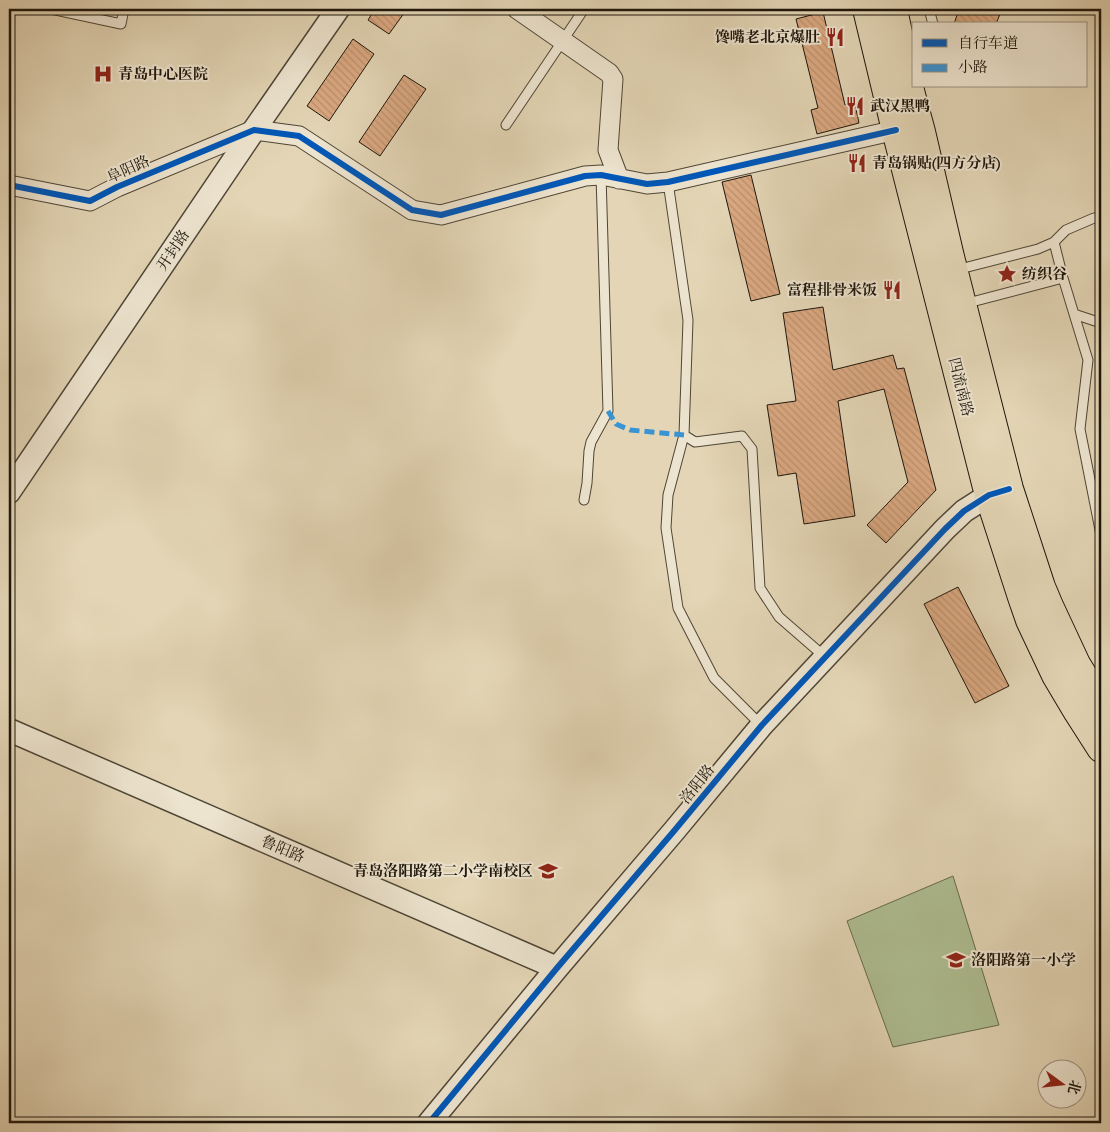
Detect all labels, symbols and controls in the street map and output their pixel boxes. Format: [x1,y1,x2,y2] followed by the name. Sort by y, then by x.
[912,22,1088,88] legend
[824,26,846,48] restaurant icon: 馋嘴老北京爆肚
[715,28,820,46] place label: 馋嘴老北京爆肚
[958,34,1018,52] text: 自行车道
[958,58,988,76] text: 小路
[92,63,114,85] hospital icon: 青岛中心医院
[118,65,208,83] place label: 青岛中心医院
[844,95,866,117] restaurant icon: 武汉黑鸭
[870,97,930,115] place label: 武汉黑鸭
[104,152,152,186] street label: 阜阳路
[846,152,868,174] restaurant icon: 青岛锅贴(四方分店)
[872,154,1000,172] place label: 青岛锅贴(四方分店)
[153,226,193,274] street label: 开封路
[996,263,1018,285] place icon: 纺织谷
[1022,265,1067,283] place label: 纺织谷
[881,279,903,301] restaurant icon: 富程排骨米饭
[787,281,877,299] place label: 富程排骨米饭
[945,356,977,418] street label: 四流南路
[676,761,718,807] street label: 洛阳路
[259,832,307,866] street label: 鲁阳路
[537,860,559,882] school or university icon: 青岛洛阳路第二小学南校区
[353,862,533,880] place label: 青岛洛阳路第二小学南校区
[945,949,967,971] school or university icon: 洛阳路第一小学
[971,951,1076,969] place label: 洛阳路第一小学
[1038,1060,1088,1110] north arrow
[1064,1078,1084,1096] text: 北

